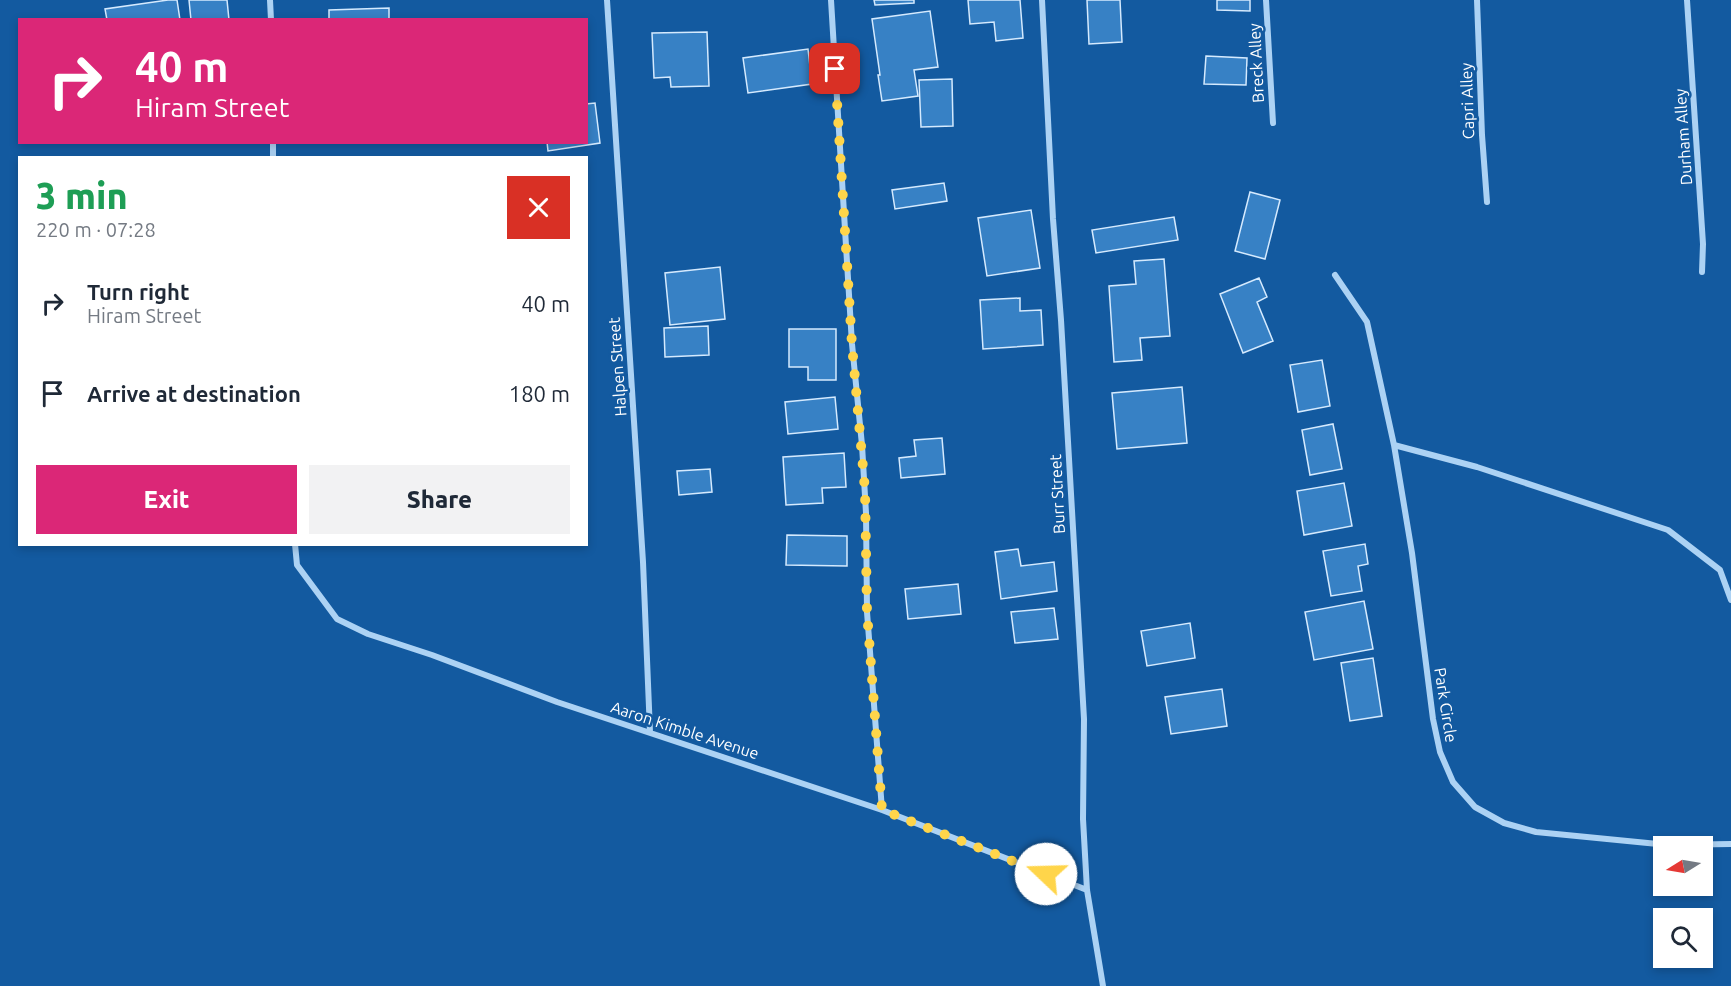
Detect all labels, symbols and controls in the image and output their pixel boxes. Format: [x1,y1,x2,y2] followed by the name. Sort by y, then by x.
[1245,23,1267,103] street label: Breck Alley
[36,42,114,120] icon: right
[135,43,229,90] text: 40 m
[809,43,860,94] pin
[818,52,851,85] icon: arrive
[1457,62,1477,139] street label: Capri Alley
[1671,88,1695,186] street label: Durham Alley
[135,92,289,122] text: Hiram Street
[36,175,128,216] text: 3 min
[507,176,570,239] button: close
[36,218,156,241] text: 220 m · 07:28
[87,279,189,304] text: Turn right
[36,287,69,320] icon: right
[521,291,570,316] text: 40 m
[87,304,201,327] text: Hiram Street
[605,316,629,417] street label: Halpen Street
[36,377,69,410] icon: arrive
[87,381,301,406] text: Arrive at destination
[509,381,570,406] text: 180 m
[1046,453,1068,534] street label: Burr Street
[36,465,297,534] button: Exit
[309,465,570,534] button: Share
[1431,666,1461,744] street label: Park Circle
[609,698,761,762] street label: Aaron Kimble Avenue
[1653,836,1713,896] north arrow
[1653,836,1713,968] map controls
[1014,842,1078,906] position arrow
[1653,908,1713,968] button: search

